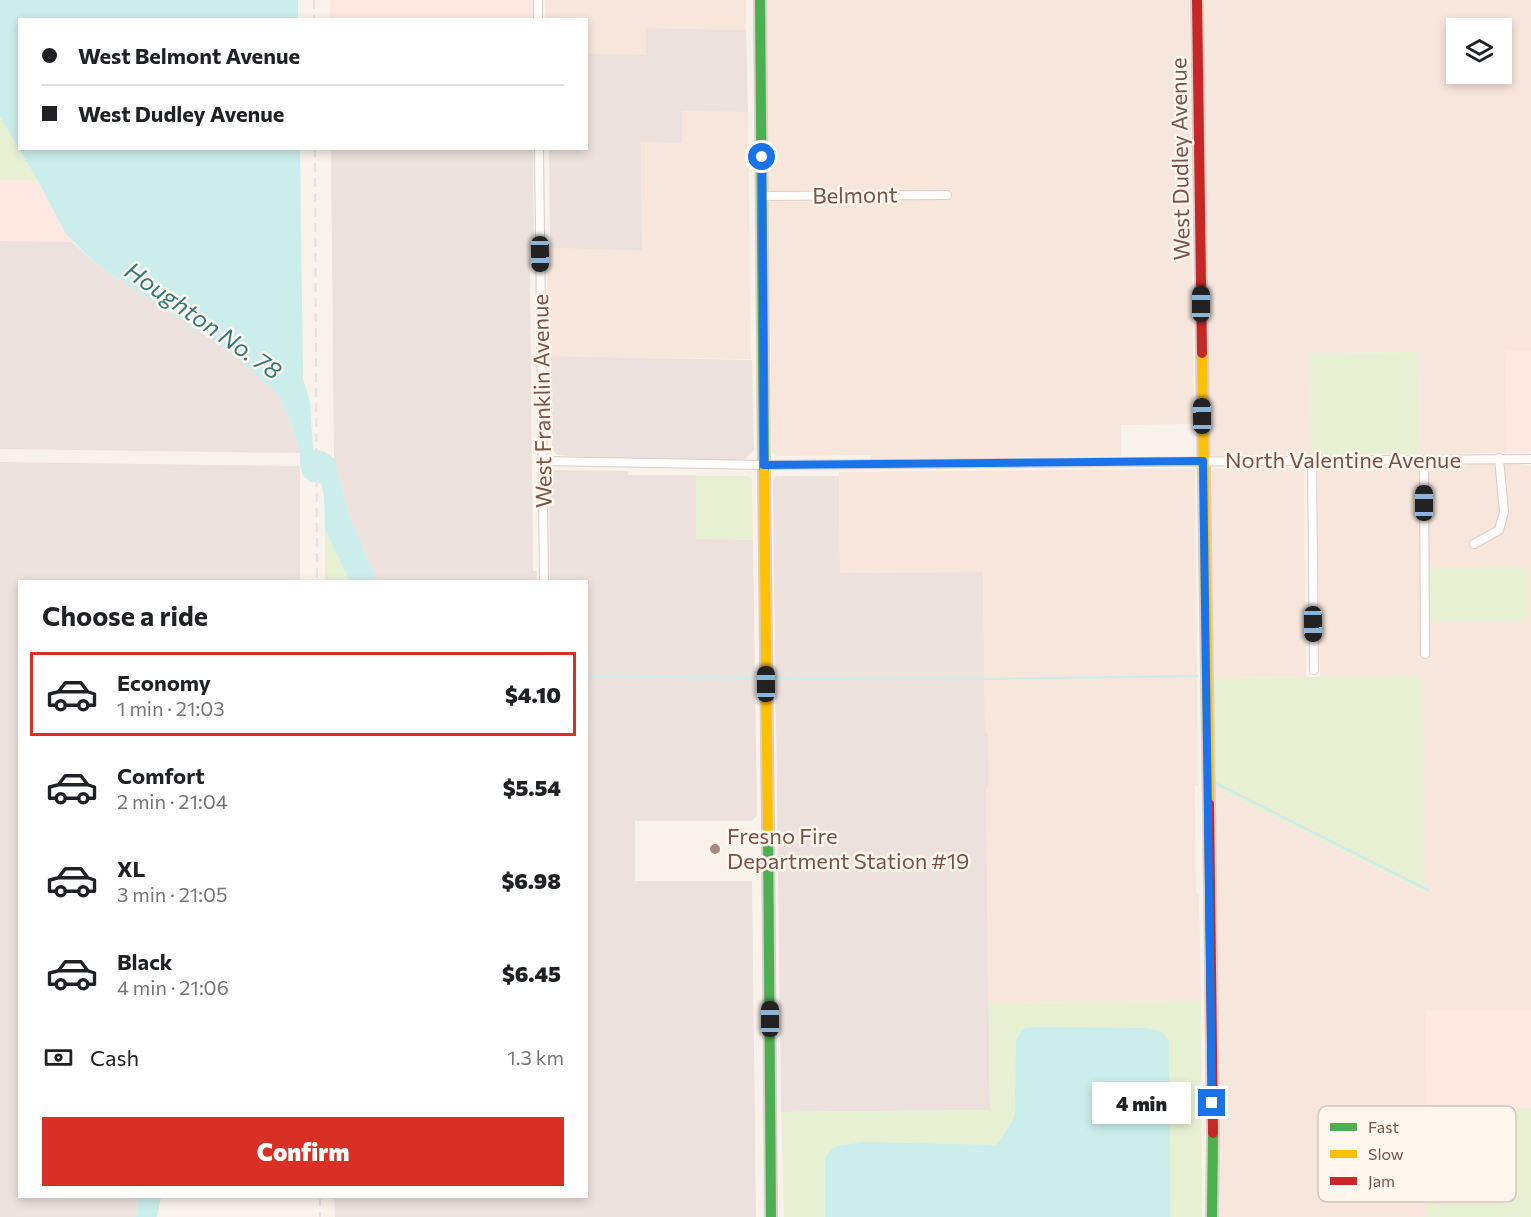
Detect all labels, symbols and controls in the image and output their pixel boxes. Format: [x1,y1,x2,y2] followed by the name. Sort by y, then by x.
[1446,18,1512,84] map controls
[1446,18,1512,84] button: layers
[78,42,300,69] text: West Belmont Avenue
[1164,57,1195,261] street label: West Dudley Avenue
[78,100,284,127] text: West Dudley Avenue
[748,143,775,170] route start
[812,180,898,209] street label: Belmont
[531,236,549,272] car
[120,255,288,385] water label: Houghton No. 78
[1192,286,1210,322] car
[526,294,557,508] street label: West Franklin Avenue
[1193,398,1211,434] car
[1225,446,1461,473] street label: North Valentine Avenue
[1415,485,1433,521] car
[42,599,208,632] text: Choose a ride
[1304,606,1322,642] car
[757,666,775,702] car
[45,667,99,721] icon: car
[117,669,211,696] text: Economy
[505,681,561,708] text: $4.10
[117,696,225,720] text: 1 min · 21:03
[45,760,99,814] icon: car
[117,762,205,789] text: Comfort
[503,774,561,801] text: $5.54
[117,789,228,813] text: 2 min · 21:04
[727,822,969,874] place label: Fresno Fire Department Station #19
[708,842,722,856] marker: Fresno Fire Department Station #19
[45,853,99,907] icon: car
[117,855,145,882] text: XL
[501,867,561,894] text: $6.98
[117,882,228,906] text: 3 min · 21:05
[45,946,99,1000] icon: car
[117,948,172,975] text: Black
[502,960,561,987] text: $6.45
[117,975,229,999] text: 4 min · 21:06
[761,1001,779,1037] car
[42,1041,75,1074] icon: cash
[90,1044,139,1071] text: Cash
[507,1045,564,1069] text: 1.3 km
[1092,1082,1191,1124] callout: 4 min
[1198,1089,1225,1116] route end
[1116,1091,1167,1115] text: 4 min
[1318,1106,1516,1202] legend
[42,1117,564,1186] button: Confirm
[1368,1117,1399,1136] text: Fast
[1368,1144,1404,1163] text: Slow
[1368,1171,1395,1190] text: Jam

